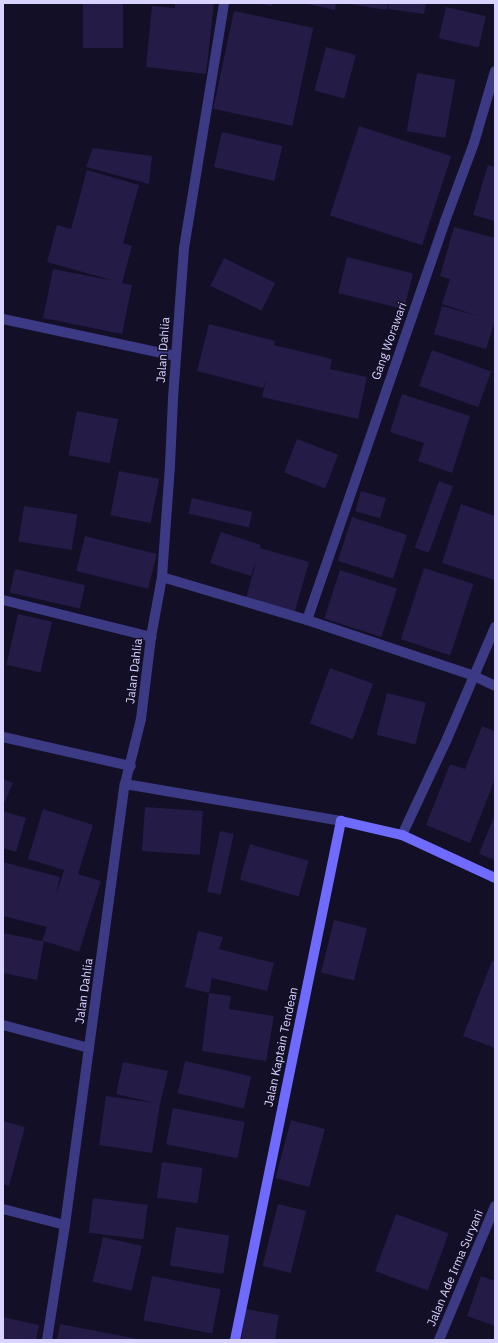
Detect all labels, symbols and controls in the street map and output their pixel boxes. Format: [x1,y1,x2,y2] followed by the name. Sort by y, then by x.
[368,300,410,382] street label: Gang Worawari
[154,317,172,383] street label: Jalan Dahlia
[123,637,145,705] street label: Jalan Dahlia
[72,957,96,1025] street label: Jalan Dahlia
[261,986,301,1108] street label: Jalan Kaptain Tendean
[424,1208,486,1328] street label: Jalan Ade Irma Suryani

